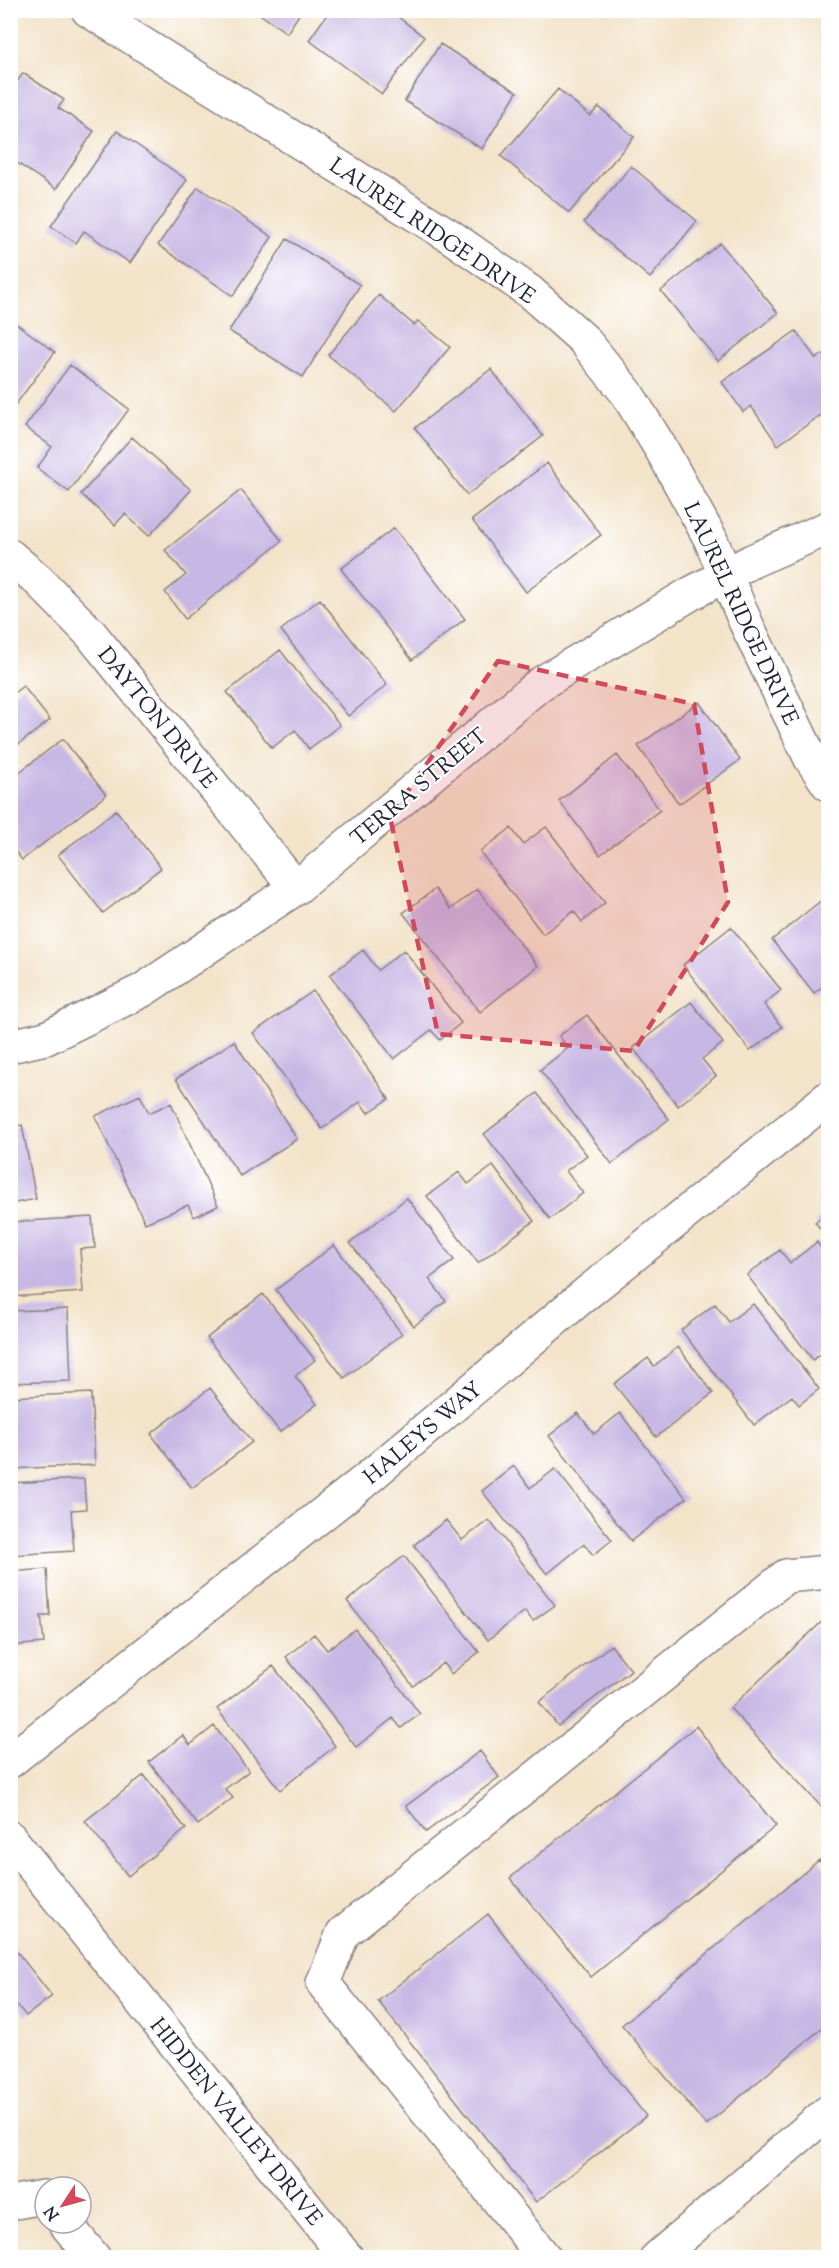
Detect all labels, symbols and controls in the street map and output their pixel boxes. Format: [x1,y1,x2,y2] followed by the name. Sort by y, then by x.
[322,151,541,314] street label: LAUREL RIDGE DRIVE
[673,498,805,731] street label: LAUREL RIDGE DRIVE
[88,641,223,797] street label: DAYTON DRIVE
[345,721,495,855] street label: TERRA STREET
[358,1375,490,1494] street label: HALEYS WAY
[141,2012,329,2234] street label: HIDDEN VALLEY DRIVE
[33,2175,93,2235] north arrow
[40,2200,66,2224] text: N

